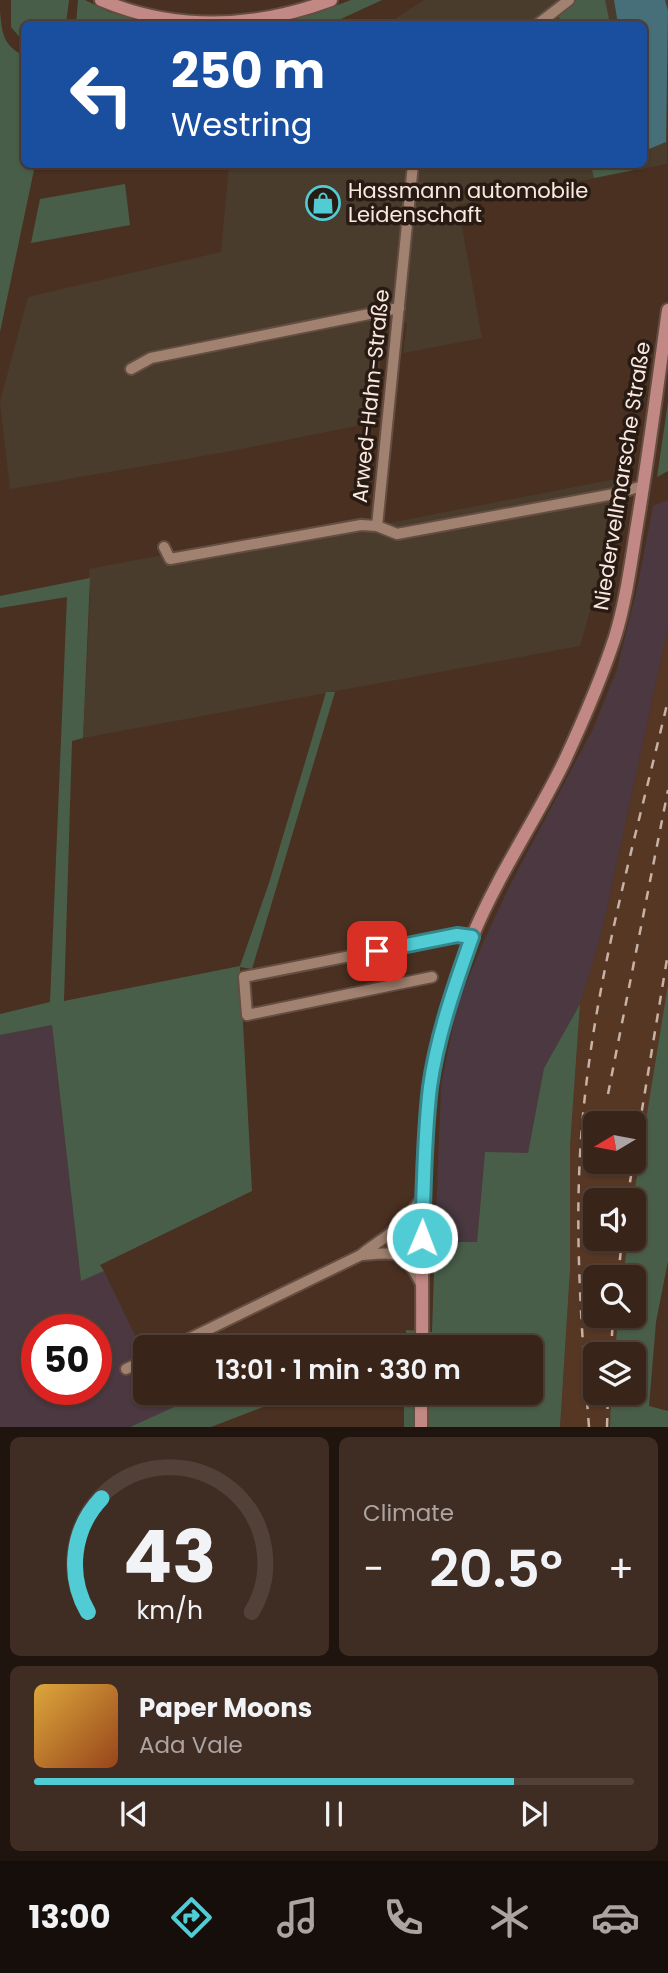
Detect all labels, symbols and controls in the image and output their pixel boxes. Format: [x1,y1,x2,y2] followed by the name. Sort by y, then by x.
[171,37,325,105] text: 250 m
[56,49,147,140] icon: left
[171,102,312,147] text: Westring
[348,176,588,229] place label: Hassmann automobile Leidenschaft
[304,184,342,222] shop icon: Hassmann automobile Leidenschaft
[345,288,396,504] street label: Arwed-Hahn-Straße
[586,339,657,612] street label: Niedervellmarsche Straße
[347,921,407,981] pin
[358,932,396,970] icon: arrive
[583,1111,646,1174] north arrow
[583,1111,646,1405] map controls
[583,1188,646,1251] button: sound
[385,1201,459,1275] position arrow
[583,1265,646,1328] button: search
[21,1314,112,1405] speed limit sign: 50
[583,1342,646,1405] button: layers
[215,1352,461,1388] text: 13:01 · 1 min · 330 m
[363,1497,454,1529] text: Climate
[123,1507,216,1608] text: 43
[429,1532,563,1605] text: 20.5°
[363,1542,384,1595] text: −
[608,1542,634,1595] text: +
[136,1593,203,1628] text: km/h
[139,1690,312,1726] text: Paper Moons
[139,1729,243,1761] text: Ada Vale
[115,1795,153,1833] icon: previous
[315,1795,353,1833] icon: pause
[515,1795,553,1833] icon: next
[167,1893,216,1942] icon: directions
[273,1893,322,1942] icon: music
[379,1893,428,1942] icon: phone
[485,1893,534,1942] icon: climate
[591,1893,640,1942] icon: car
[28,1894,111,1939] text: 13:00

